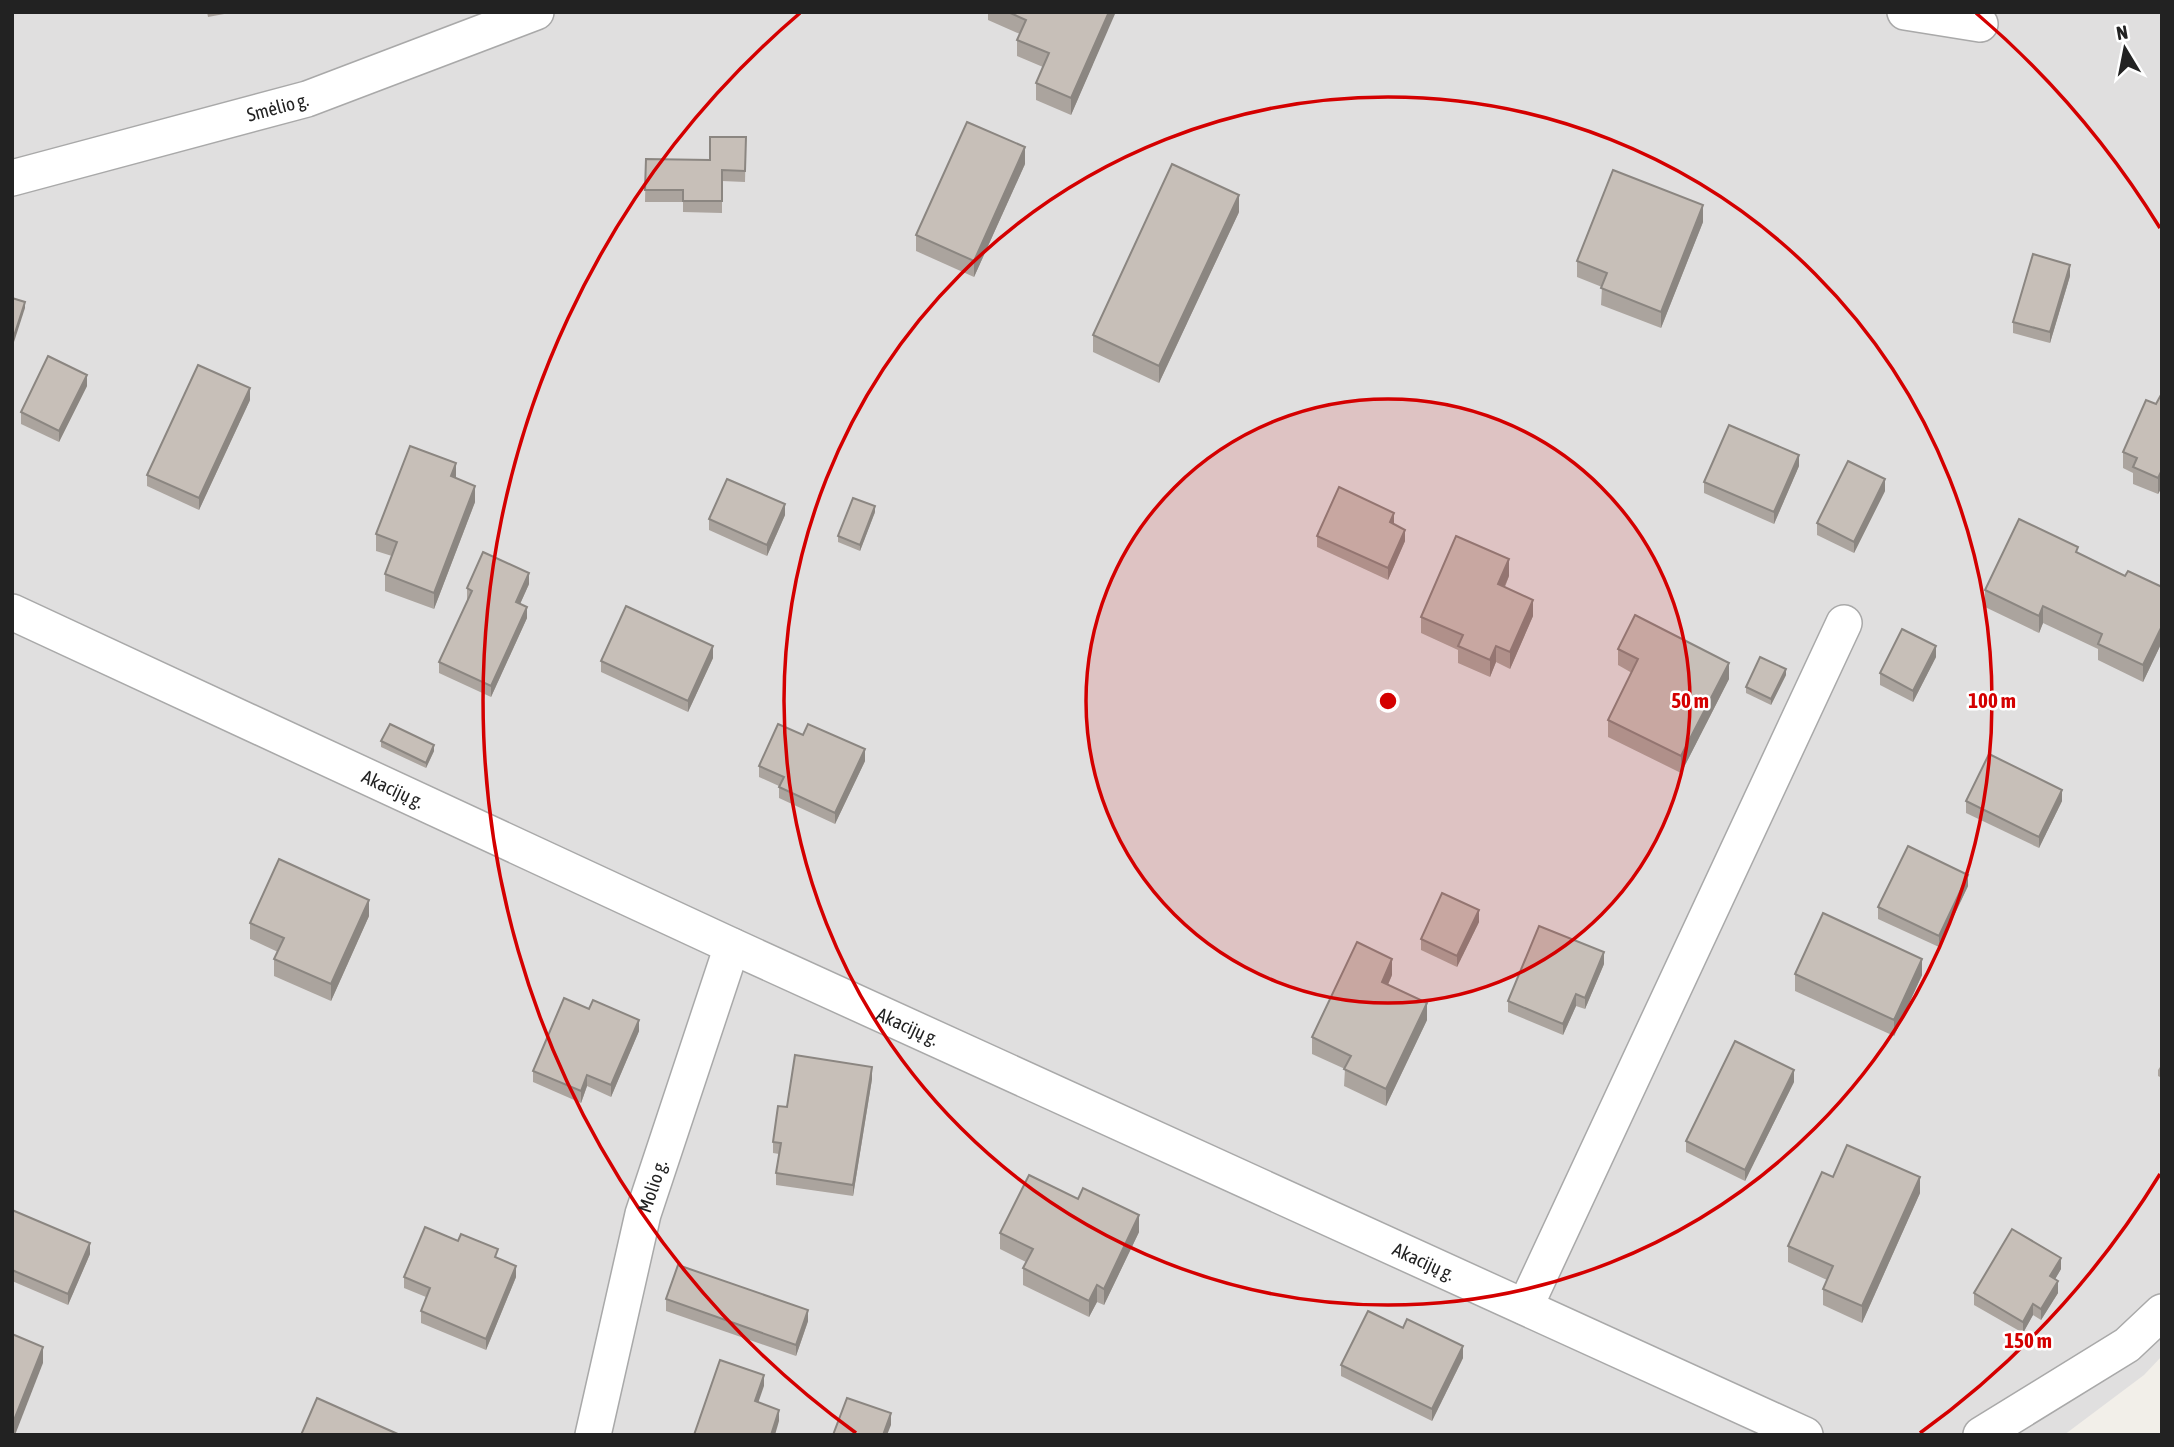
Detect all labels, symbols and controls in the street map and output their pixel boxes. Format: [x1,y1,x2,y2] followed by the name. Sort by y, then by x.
[2090,14,2160,84] north arrow
[2115,20,2129,44] text: N
[244,88,311,126] street label: Smėlio g.
[1671,688,1709,712] text: 50 m
[1968,688,2016,712] text: 100 m
[1376,689,1400,713] centre of rings
[359,765,427,813] street label: Akacijų g.
[873,1003,942,1050] street label: Akacijų g.
[633,1157,671,1215] street label: Molio g.
[1389,1238,1458,1285] street label: Akacijų g.
[2004,1328,2052,1352] text: 150 m

